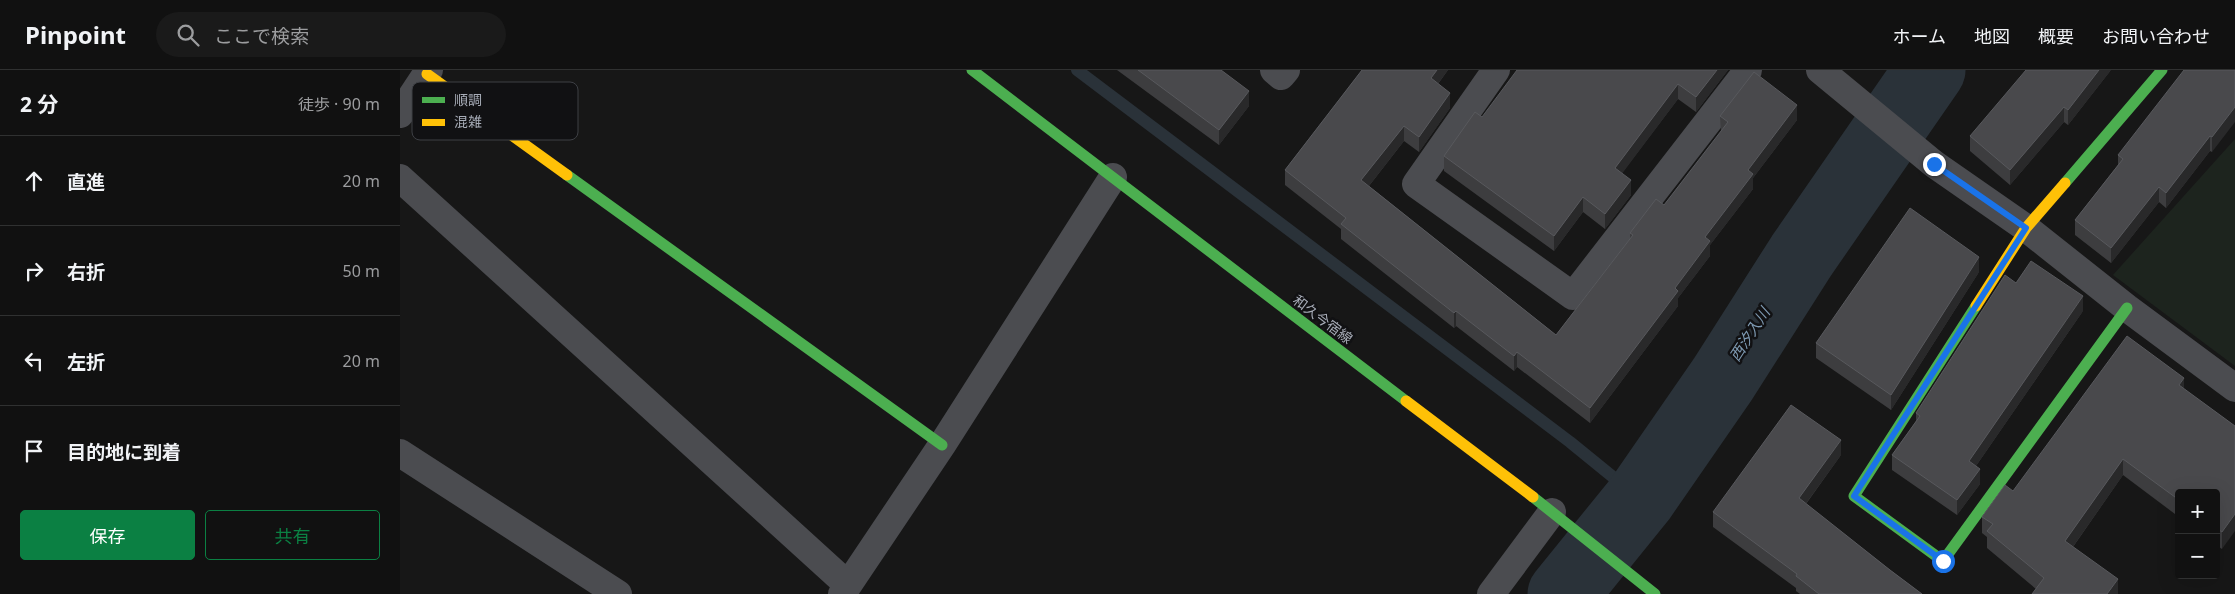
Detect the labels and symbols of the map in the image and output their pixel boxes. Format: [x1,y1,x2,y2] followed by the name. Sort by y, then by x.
[412,82,578,140] legend
[454,90,482,109] text: 順調
[454,112,482,131] text: 混雑
[1923,153,1946,176] route end
[1289,290,1357,348] street label: 和久今宿線
[1724,302,1775,365] water label: 西汐入川
[1932,550,1955,573] route start

